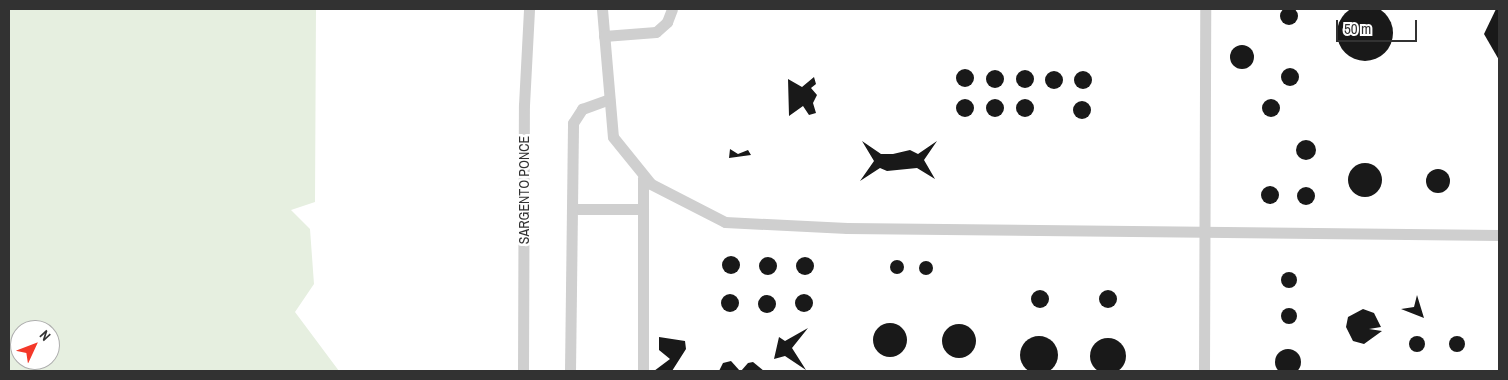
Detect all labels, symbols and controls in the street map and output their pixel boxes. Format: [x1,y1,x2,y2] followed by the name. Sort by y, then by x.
[1338,10,1419,42] scale bar
[1344,18,1371,39] text: 50 m
[516,136,532,244] street label: SARGENTO PONCE
[10,320,60,370] north arrow
[36,326,55,345] text: N

